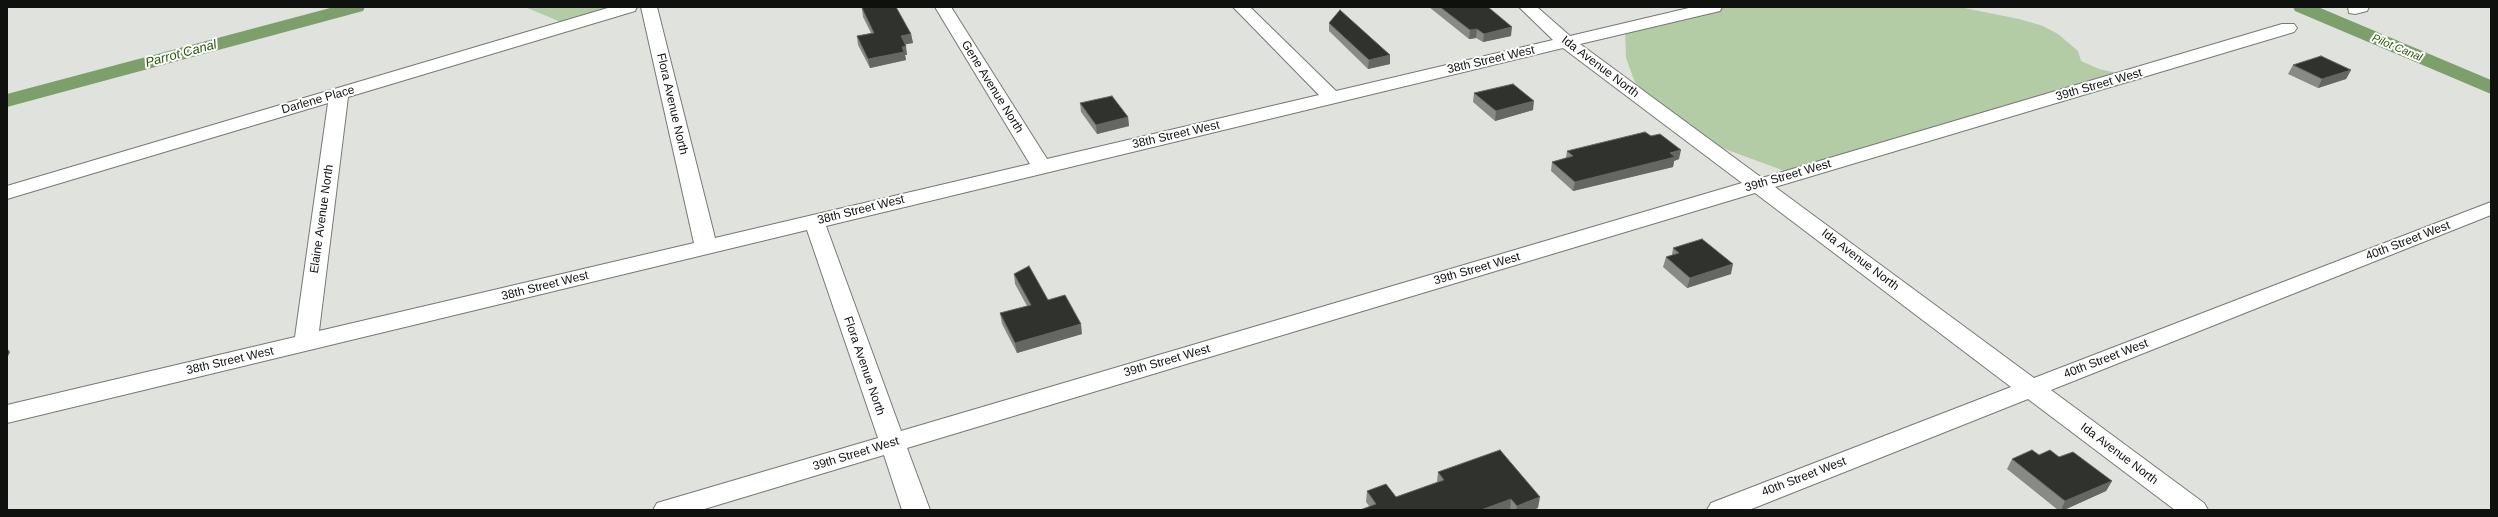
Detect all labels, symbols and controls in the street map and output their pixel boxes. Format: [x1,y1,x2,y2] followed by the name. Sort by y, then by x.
[2370,32,2424,64] water label: Pilot Canal
[1558,33,1642,101] street label: Ida Avenue North
[144,37,218,71] water label: Parrot Canal
[958,38,1026,136] street label: Gene Avenue North
[1446,43,1536,77] street label: 38th Street West
[653,52,691,156] street label: Flora Avenue North
[2054,66,2144,104] street label: 39th Street West
[280,83,356,117] street label: Darlene Place
[1131,118,1221,152] street label: 38th Street West
[1743,157,1833,195] street label: 39th Street West
[307,164,337,274] street label: Elaine Avenue North
[816,192,906,228] street label: 38th Street West
[2364,218,2452,264] street label: 40th Street West
[1818,226,1902,294] street label: Ida Avenue North
[1432,250,1522,288] street label: 39th Street West
[500,268,590,304] street label: 38th Street West
[840,315,888,417] street label: Flora Avenue North
[2062,336,2150,382] street label: 40th Street West
[1122,342,1212,380] street label: 39th Street West
[185,344,275,378] street label: 38th Street West
[2077,420,2161,488] street label: Ida Avenue North
[811,434,901,474] street label: 39th Street West
[1760,454,1848,500] street label: 40th Street West

